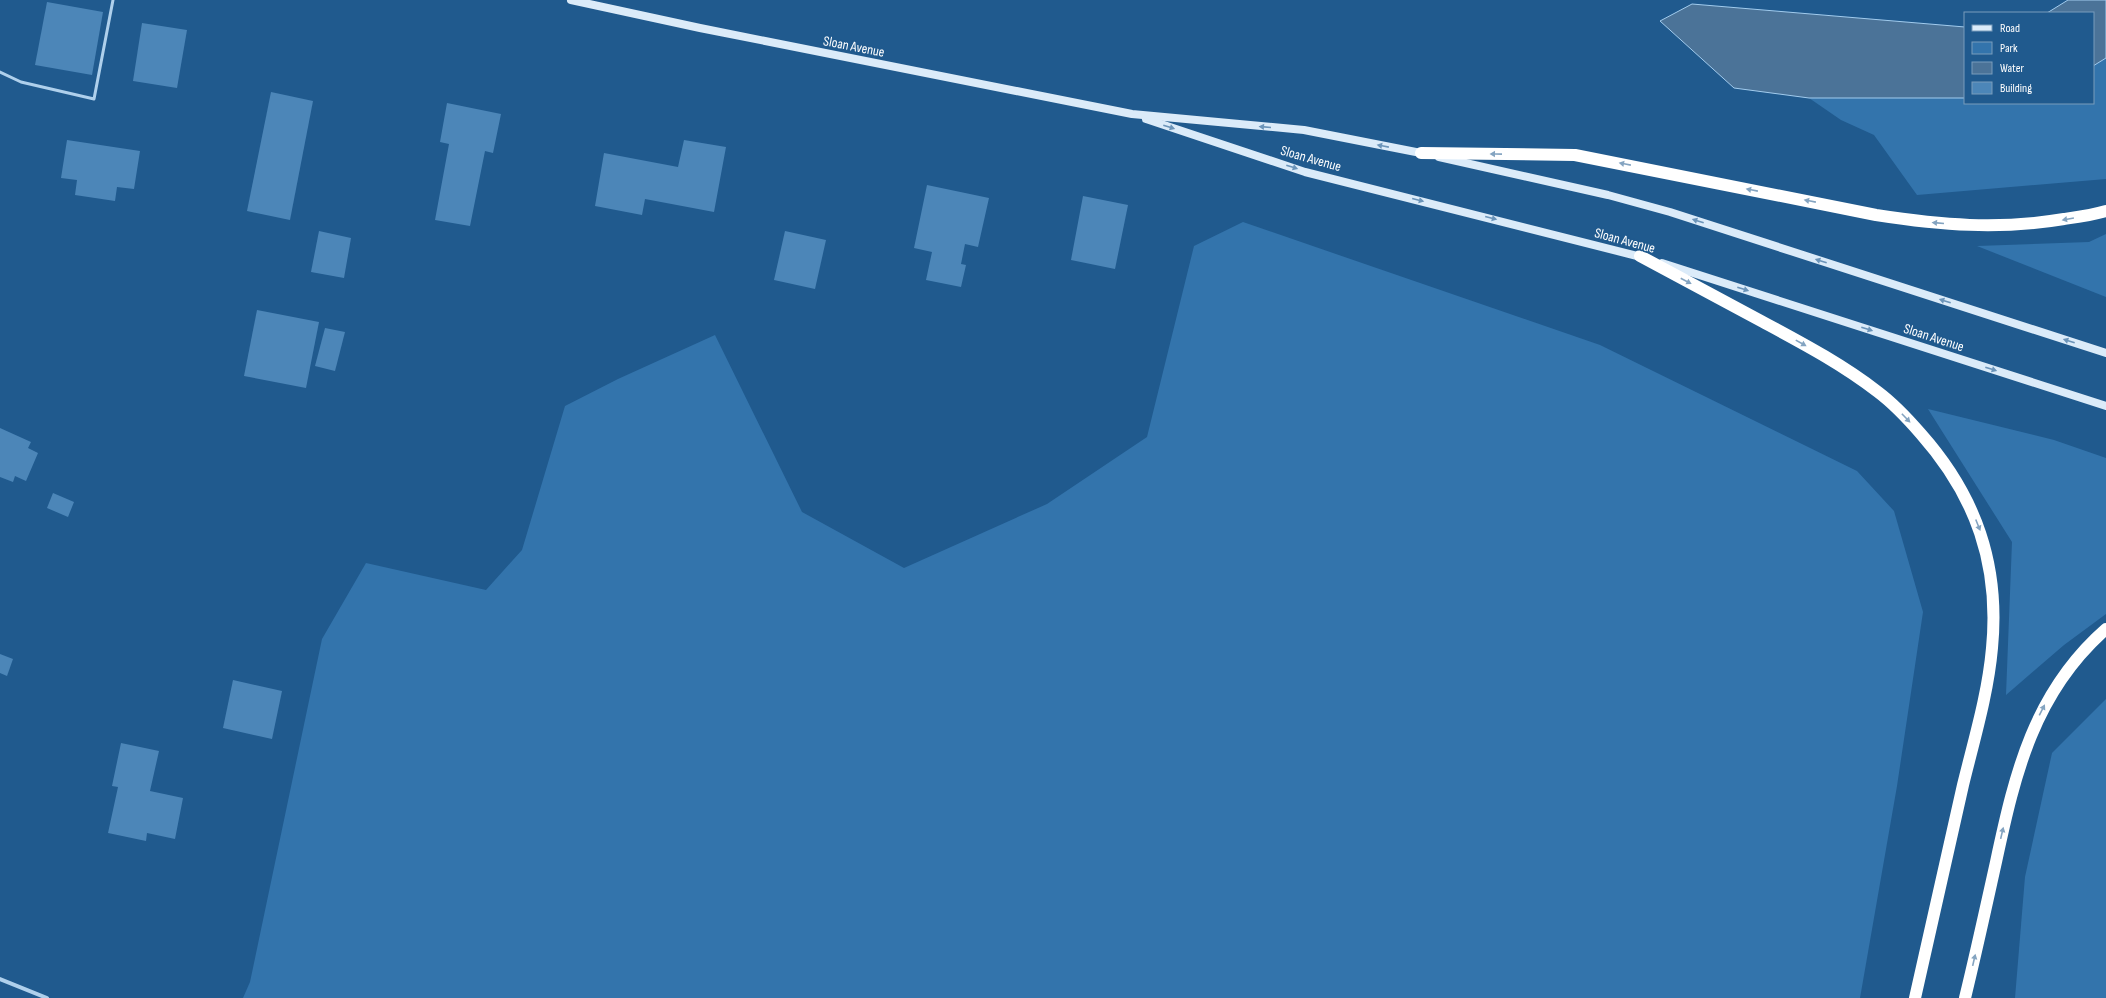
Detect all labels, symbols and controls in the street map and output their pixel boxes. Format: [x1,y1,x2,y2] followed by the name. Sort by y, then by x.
[1964,12,2094,104] legend
[2000,21,2020,36] text: Road
[822,32,886,61] street label: Sloan Avenue
[2000,41,2018,56] text: Park
[2000,61,2024,76] text: Water
[2000,81,2032,96] text: Building
[1259,123,1272,130] one-way arrow
[1163,124,1175,130] one-way arrow
[1279,142,1343,175] street label: Sloan Avenue
[1377,142,1389,148] one-way arrow
[1489,151,1502,157] one-way arrow
[1618,161,1631,167] one-way arrow
[1286,165,1298,171] one-way arrow
[1746,186,1758,192] one-way arrow
[1412,197,1424,203] one-way arrow
[1804,198,1816,204] one-way arrow
[1485,215,1497,221] one-way arrow
[2062,216,2074,222] one-way arrow
[1691,218,1703,224] one-way arrow
[1932,220,1944,227] one-way arrow
[1593,224,1657,257] street label: Sloan Avenue
[1815,258,1827,264] one-way arrow
[1680,278,1692,285] one-way arrow
[1738,286,1750,292] one-way arrow
[1939,297,1951,303] one-way arrow
[1902,320,1966,355] street label: Sloan Avenue
[1861,326,1873,332] one-way arrow
[2063,337,2075,343] one-way arrow
[1795,339,1807,346] one-way arrow
[1985,366,1997,372] one-way arrow
[1901,413,1911,423] one-way arrow
[1975,520,1981,531] one-way arrow
[2039,704,2045,716] one-way arrow
[2000,827,2006,839] one-way arrow
[1971,954,1977,966] one-way arrow

